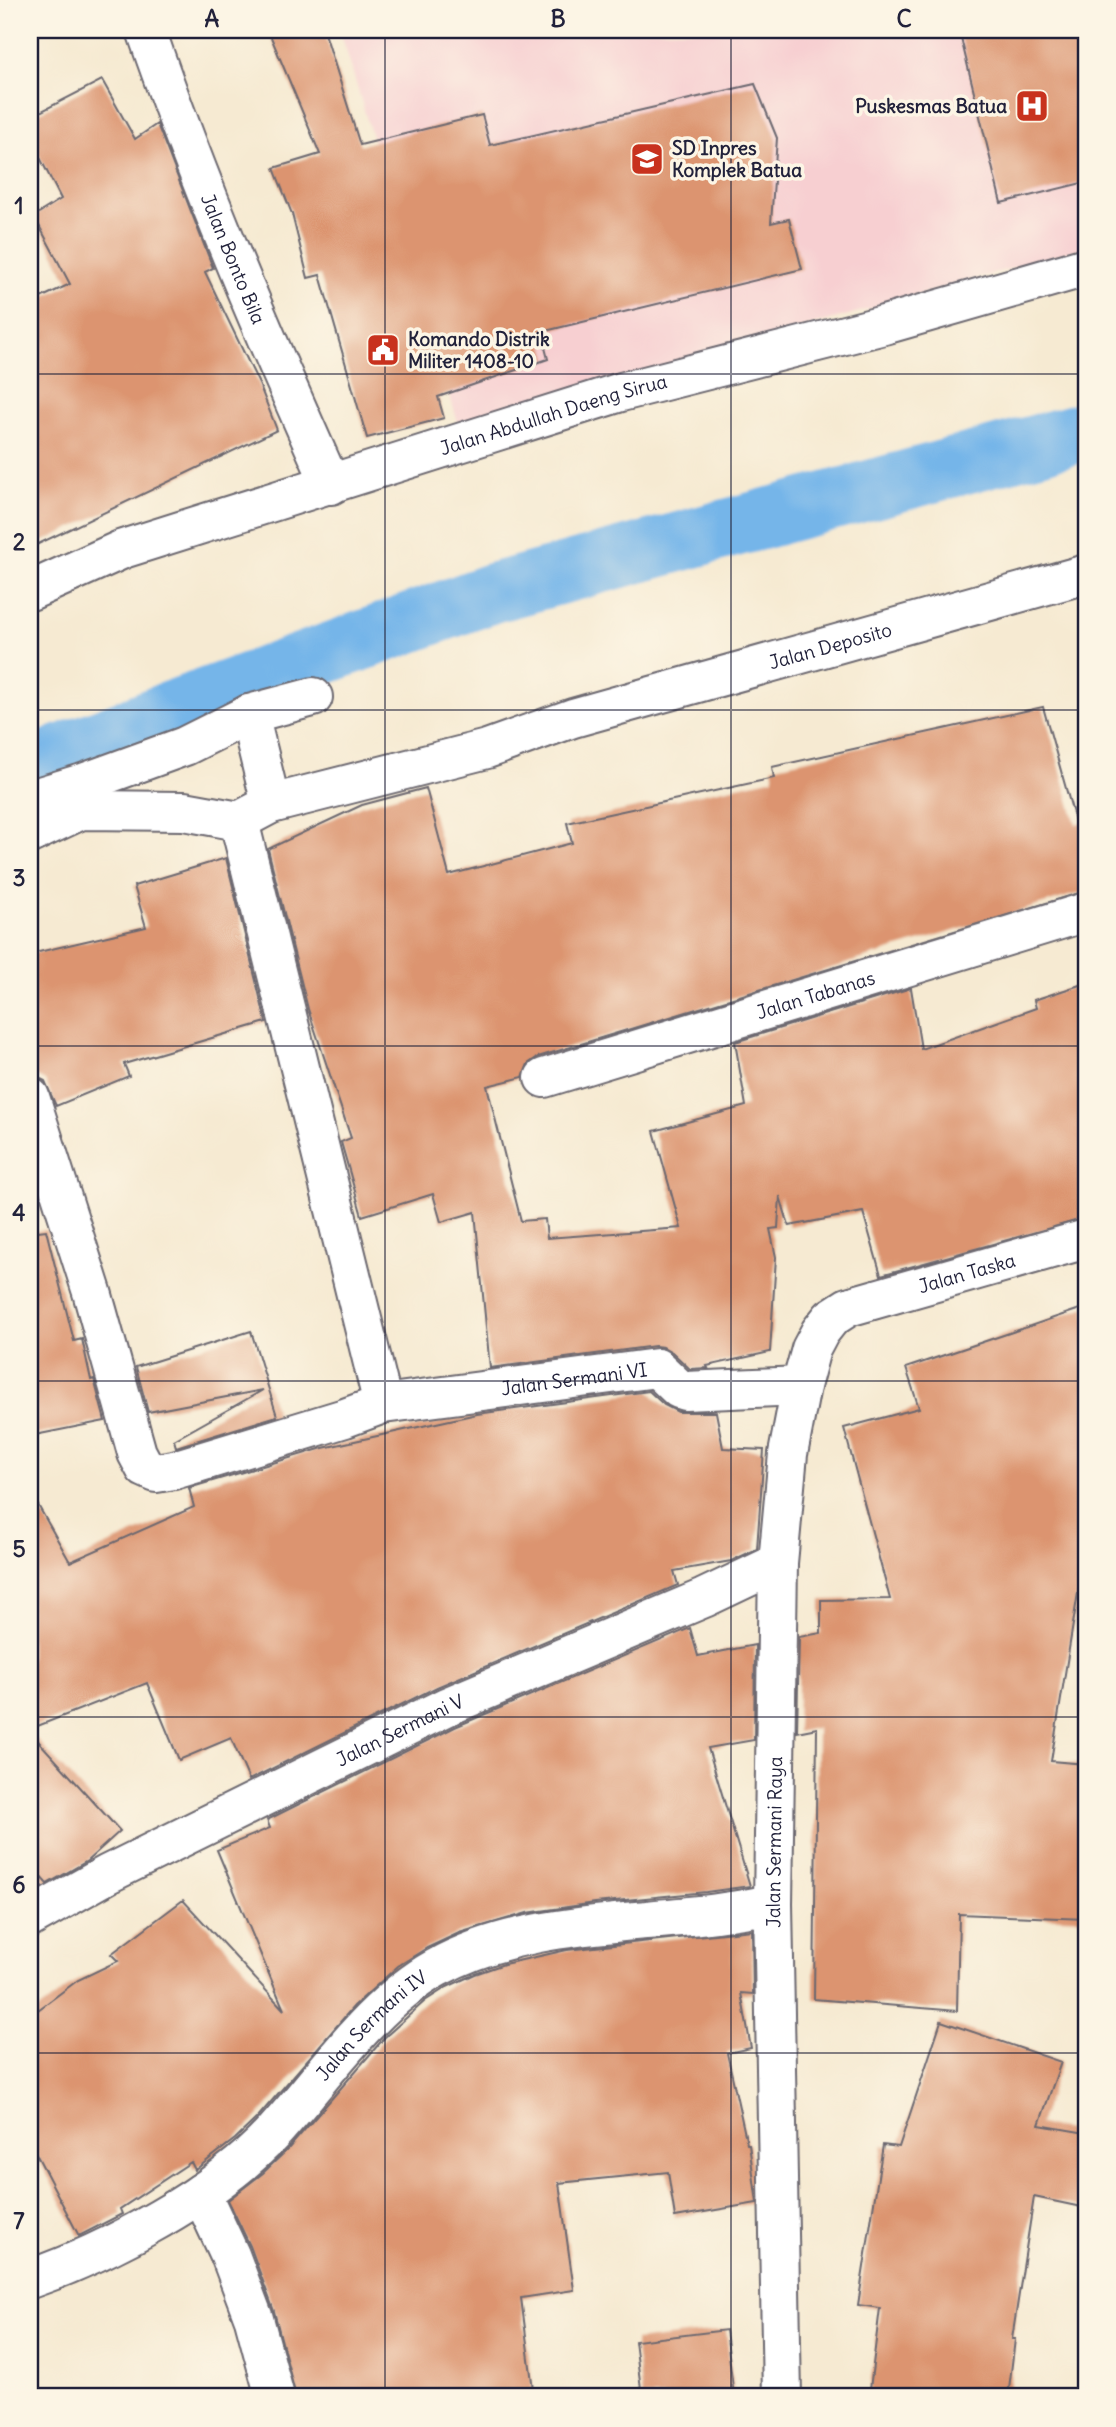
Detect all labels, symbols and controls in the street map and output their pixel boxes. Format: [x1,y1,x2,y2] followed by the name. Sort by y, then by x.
[205,4,220,33] text: A
[550,4,566,33] text: B
[896,4,912,33] text: C
[1013,87,1051,125] hospital icon: Puskesmas Batua
[855,94,1007,118] place label: Puskesmas Batua
[672,136,802,182] place label: SD Inpres Komplek Batua
[628,140,666,178] school or university icon: SD Inpres Komplek Batua
[196,190,271,328] street label: Jalan Bonto Bila
[14,191,24,220] text: 1
[408,327,550,373] place label: Komando Distrik Militer 1408-10
[364,331,402,369] public building icon: Komando Distrik Militer 1408-10
[437,369,670,460] street label: Jalan Abdullah Daeng Sirua
[13,527,26,556] text: 2
[766,617,894,674] street label: Jalan Deposito
[12,863,26,892] text: 3
[753,965,878,1024] street label: Jalan Tabanas
[12,1198,26,1227] text: 4
[916,1248,1018,1298] street label: Jalan Taska
[499,1357,649,1400] street label: Jalan Sermani VI
[12,1534,26,1563] text: 5
[332,1689,467,1771] street label: Jalan Sermani V
[761,1756,787,1928] street label: Jalan Sermani Raya
[12,1870,26,1899] text: 6
[311,1965,431,2085] street label: Jalan Sermani IV
[13,2206,25,2235] text: 7

